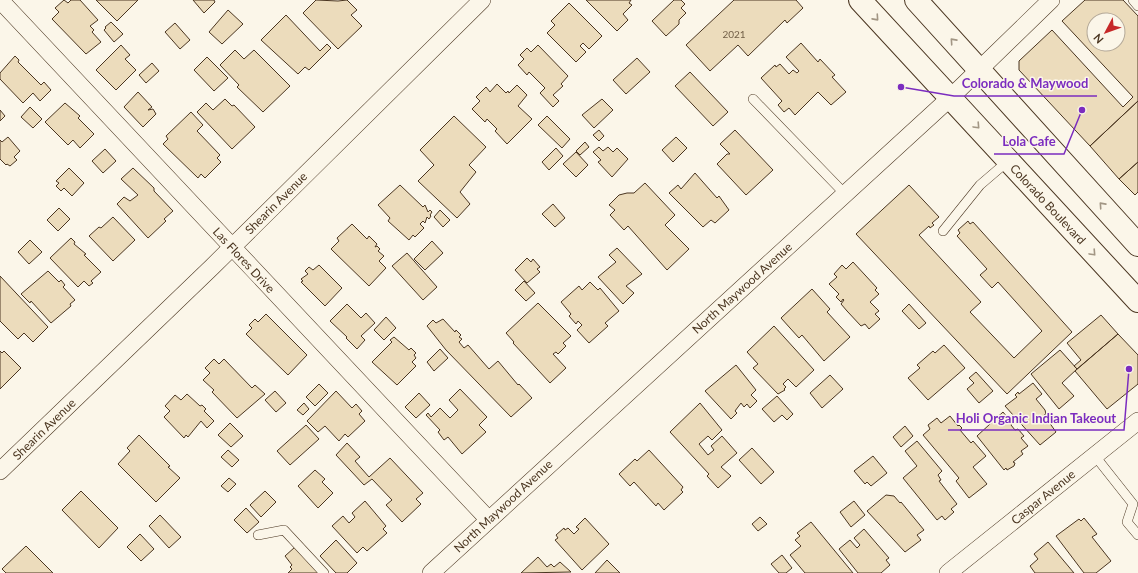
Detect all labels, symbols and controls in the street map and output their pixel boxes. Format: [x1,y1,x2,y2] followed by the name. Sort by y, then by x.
[1086,12,1126,52] north arrow
[871,13,878,20] one-way arrow
[722,28,746,40] house number: 2021
[1090,31,1106,46] text: N
[951,38,958,46] one-way arrow
[954,71,1097,96] callout: Colorado & Maywood
[962,75,1088,91] text: Colorado & Maywood
[972,122,979,129] one-way arrow
[994,129,1064,154] callout: Lola Cafe
[1002,133,1056,149] text: Lola Cafe
[1007,161,1089,247] street label: Colorado Boulevard
[242,169,310,237] street label: Shearin Avenue
[1100,202,1107,210] one-way arrow
[210,224,278,296] street label: Las Flores Drive
[689,239,795,337] street label: North Maywood Avenue
[1089,248,1096,256] one-way arrow
[9,395,79,463] street label: Shearin Avenue
[948,405,1124,430] callout: Holi Organic Indian Takeout
[956,410,1116,426] text: Holi Organic Indian Takeout
[451,456,555,556] street label: North Maywood Avenue
[1008,467,1078,527] street label: Caspar Avenue

